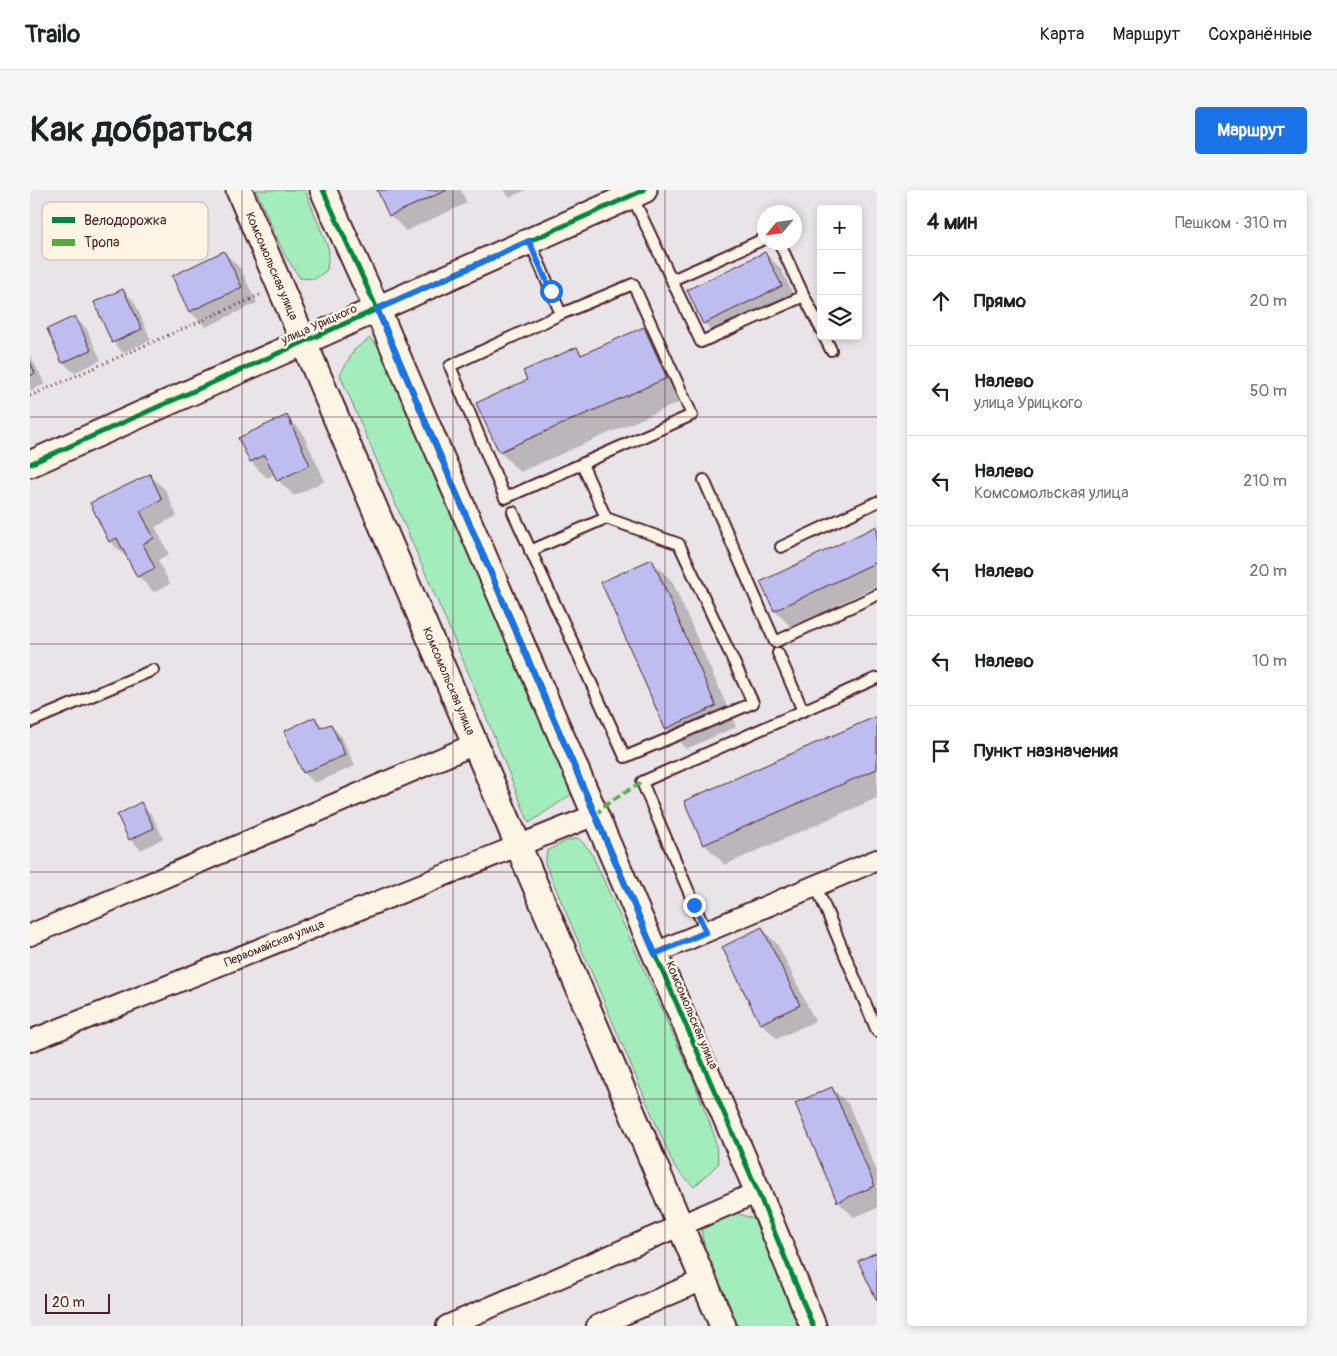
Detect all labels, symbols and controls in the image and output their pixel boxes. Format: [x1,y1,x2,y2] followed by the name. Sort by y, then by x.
[25,20,80,49] text: Trailo
[1040,23,1084,46] text: Карта
[1112,23,1180,46] text: Маршрут
[1208,23,1312,46] text: Сохранённые
[1195,107,1307,154] button: Маршрут
[30,108,253,152] text: Как добраться
[42,202,208,260] legend
[757,205,802,250] north arrow
[817,205,862,340] map controls
[817,205,862,250] button: +
[927,209,977,236] text: 4 мин
[242,210,301,323] street label: Комсомольская улица
[84,212,166,229] text: Велодорожка
[1175,213,1287,233] text: Пешком · 310 m
[84,234,120,251] text: Тропа
[817,250,862,295] button: −
[540,280,563,303] route start
[927,287,955,315] icon: ahead
[974,289,1026,313] text: Прямо
[1249,291,1287,311] text: 20 m
[817,295,862,340] button: layers
[278,301,360,348] street label: улица Урицкого
[974,369,1034,393] text: Налево
[927,377,955,405] icon: left
[1250,381,1287,401] text: 50 m
[974,393,1083,413] text: улица Урицкого
[974,459,1034,483] text: Налево
[927,467,955,495] icon: left
[1243,471,1287,491] text: 210 m
[974,483,1129,503] text: Комсомольская улица
[927,557,955,585] icon: left
[974,559,1034,583] text: Налево
[1249,561,1287,581] text: 20 m
[419,625,478,738] street label: Комсомольская улица
[927,647,955,675] icon: left
[974,649,1034,673] text: Налево
[1252,651,1287,671] text: 10 m
[927,737,955,765] icon: arrive
[974,739,1118,763] text: Пункт назначения
[683,894,706,917] route end
[222,916,327,970] street label: Первомайская улица
[662,959,721,1072] street label: Комсомольская улица
[45,1291,110,1314] scale bar
[52,1294,85,1311] text: 20 m

